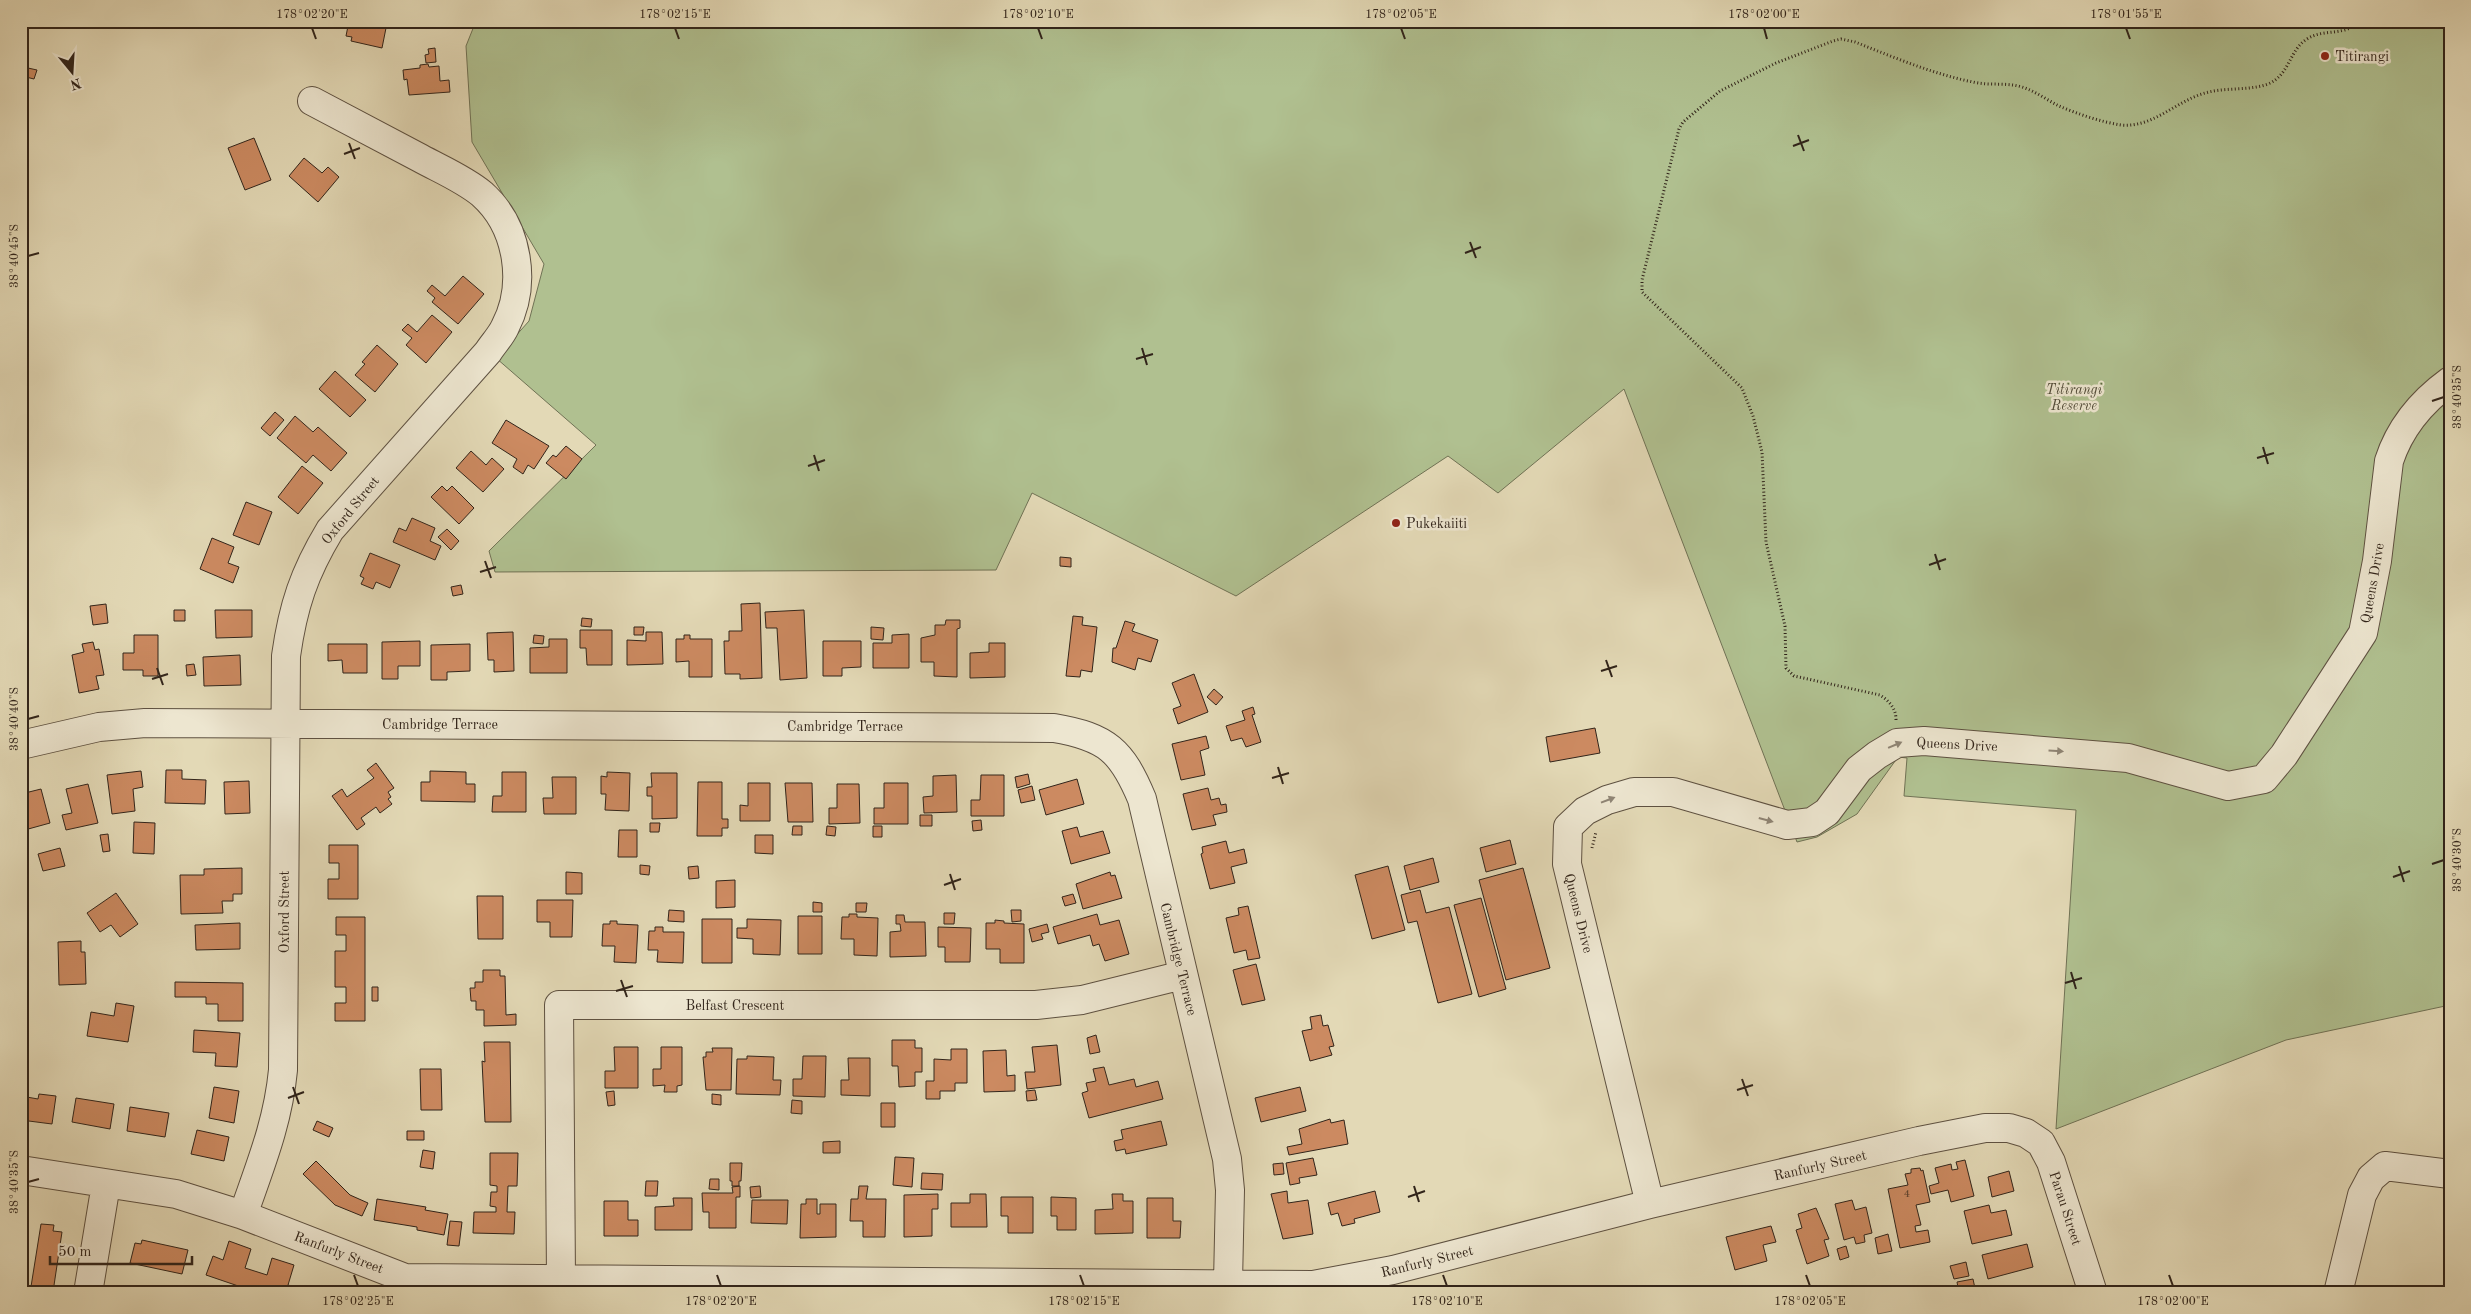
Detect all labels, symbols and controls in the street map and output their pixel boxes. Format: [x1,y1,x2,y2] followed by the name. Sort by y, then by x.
[639,8,711,21] text: 178°02'15"E
[1365,8,1437,21] text: 178°02'05"E
[2090,8,2162,21] text: 178°01'55"E
[276,9,348,21] text: 178°02'20"E
[1002,9,1074,21] text: 178°02'10"E
[1728,9,1800,21] text: 178°02'00"E
[48,48,98,98] north arrow
[2319,50,2331,62] marker: Titirangi
[2335,50,2389,64] place label: Titirangi
[68,75,83,92] text: N
[8,224,21,288] text: 38°40'45"S
[2451,365,2464,429] text: 38°40'35"S
[2046,383,2103,413] park label: Titirangi Reserve
[319,474,382,547] street label: Oxford Street
[1390,517,1402,529] marker: Pukekaiiti
[1406,517,1467,531] place label: Pukekaiiti
[2359,542,2387,624] street label: Queens Drive
[9,687,21,751] text: 38°40'40"S
[382,718,498,732] street label: Cambridge Terrace
[787,720,903,734] street label: Cambridge Terrace
[1916,736,1998,754] street label: Queens Drive
[1888,741,1902,749] one-way arrow
[2048,747,2064,755] one-way arrow
[1601,796,1616,803] one-way arrow
[1758,816,1773,824] one-way arrow
[2452,828,2464,892] text: 38°40'30"S
[278,871,292,953] street label: Oxford Street
[1561,872,1595,954] street label: Queens Drive
[1157,901,1199,1017] street label: Cambridge Terrace
[686,999,785,1013] street label: Belfast Crescent
[1773,1148,1868,1183] street label: Ranfurly Street
[8,1150,21,1214] text: 38°40'35"S
[2046,1170,2084,1247] street label: Parau Street
[1904,1189,1910,1200] house number: 4
[292,1229,385,1276] street label: Ranfurly Street
[50,1234,192,1266] scale bar
[1380,1244,1475,1280] street label: Ranfurly Street
[58,1245,92,1260] text: 50 m
[322,1295,394,1308] text: 178°02'25"E
[1048,1295,1120,1308] text: 178°02'15"E
[1774,1295,1846,1308] text: 178°02'05"E
[685,1296,757,1308] text: 178°02'20"E
[1411,1296,1483,1308] text: 178°02'10"E
[2137,1296,2209,1308] text: 178°02'00"E

